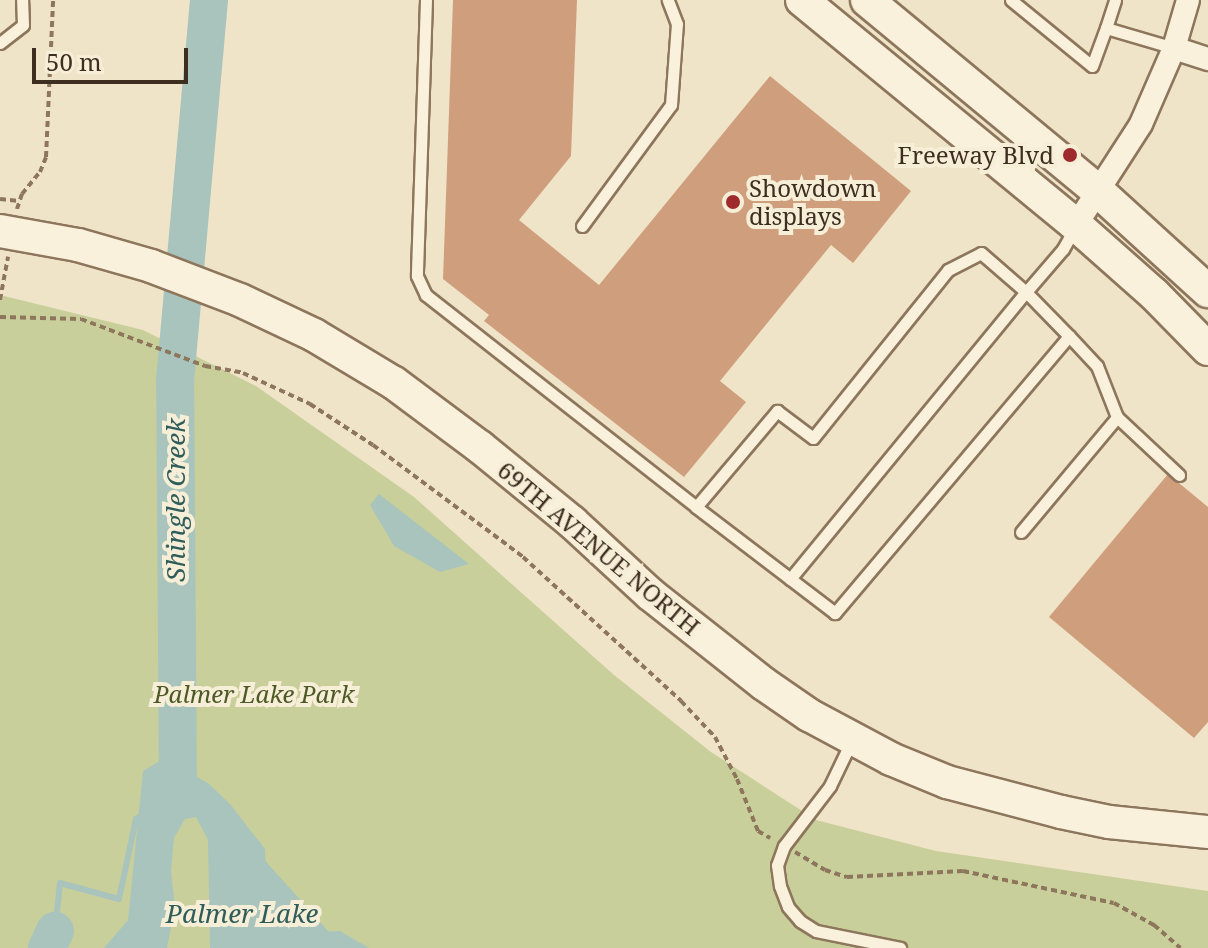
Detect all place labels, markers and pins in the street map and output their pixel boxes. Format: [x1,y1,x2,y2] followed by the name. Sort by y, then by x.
[898,141,1054,169] place label: Freeway Blvd
[1061,146,1079,164] marker: Freeway Blvd
[749,174,877,230] place label: Showdown displays
[724,193,742,211] marker: Showdown displays

